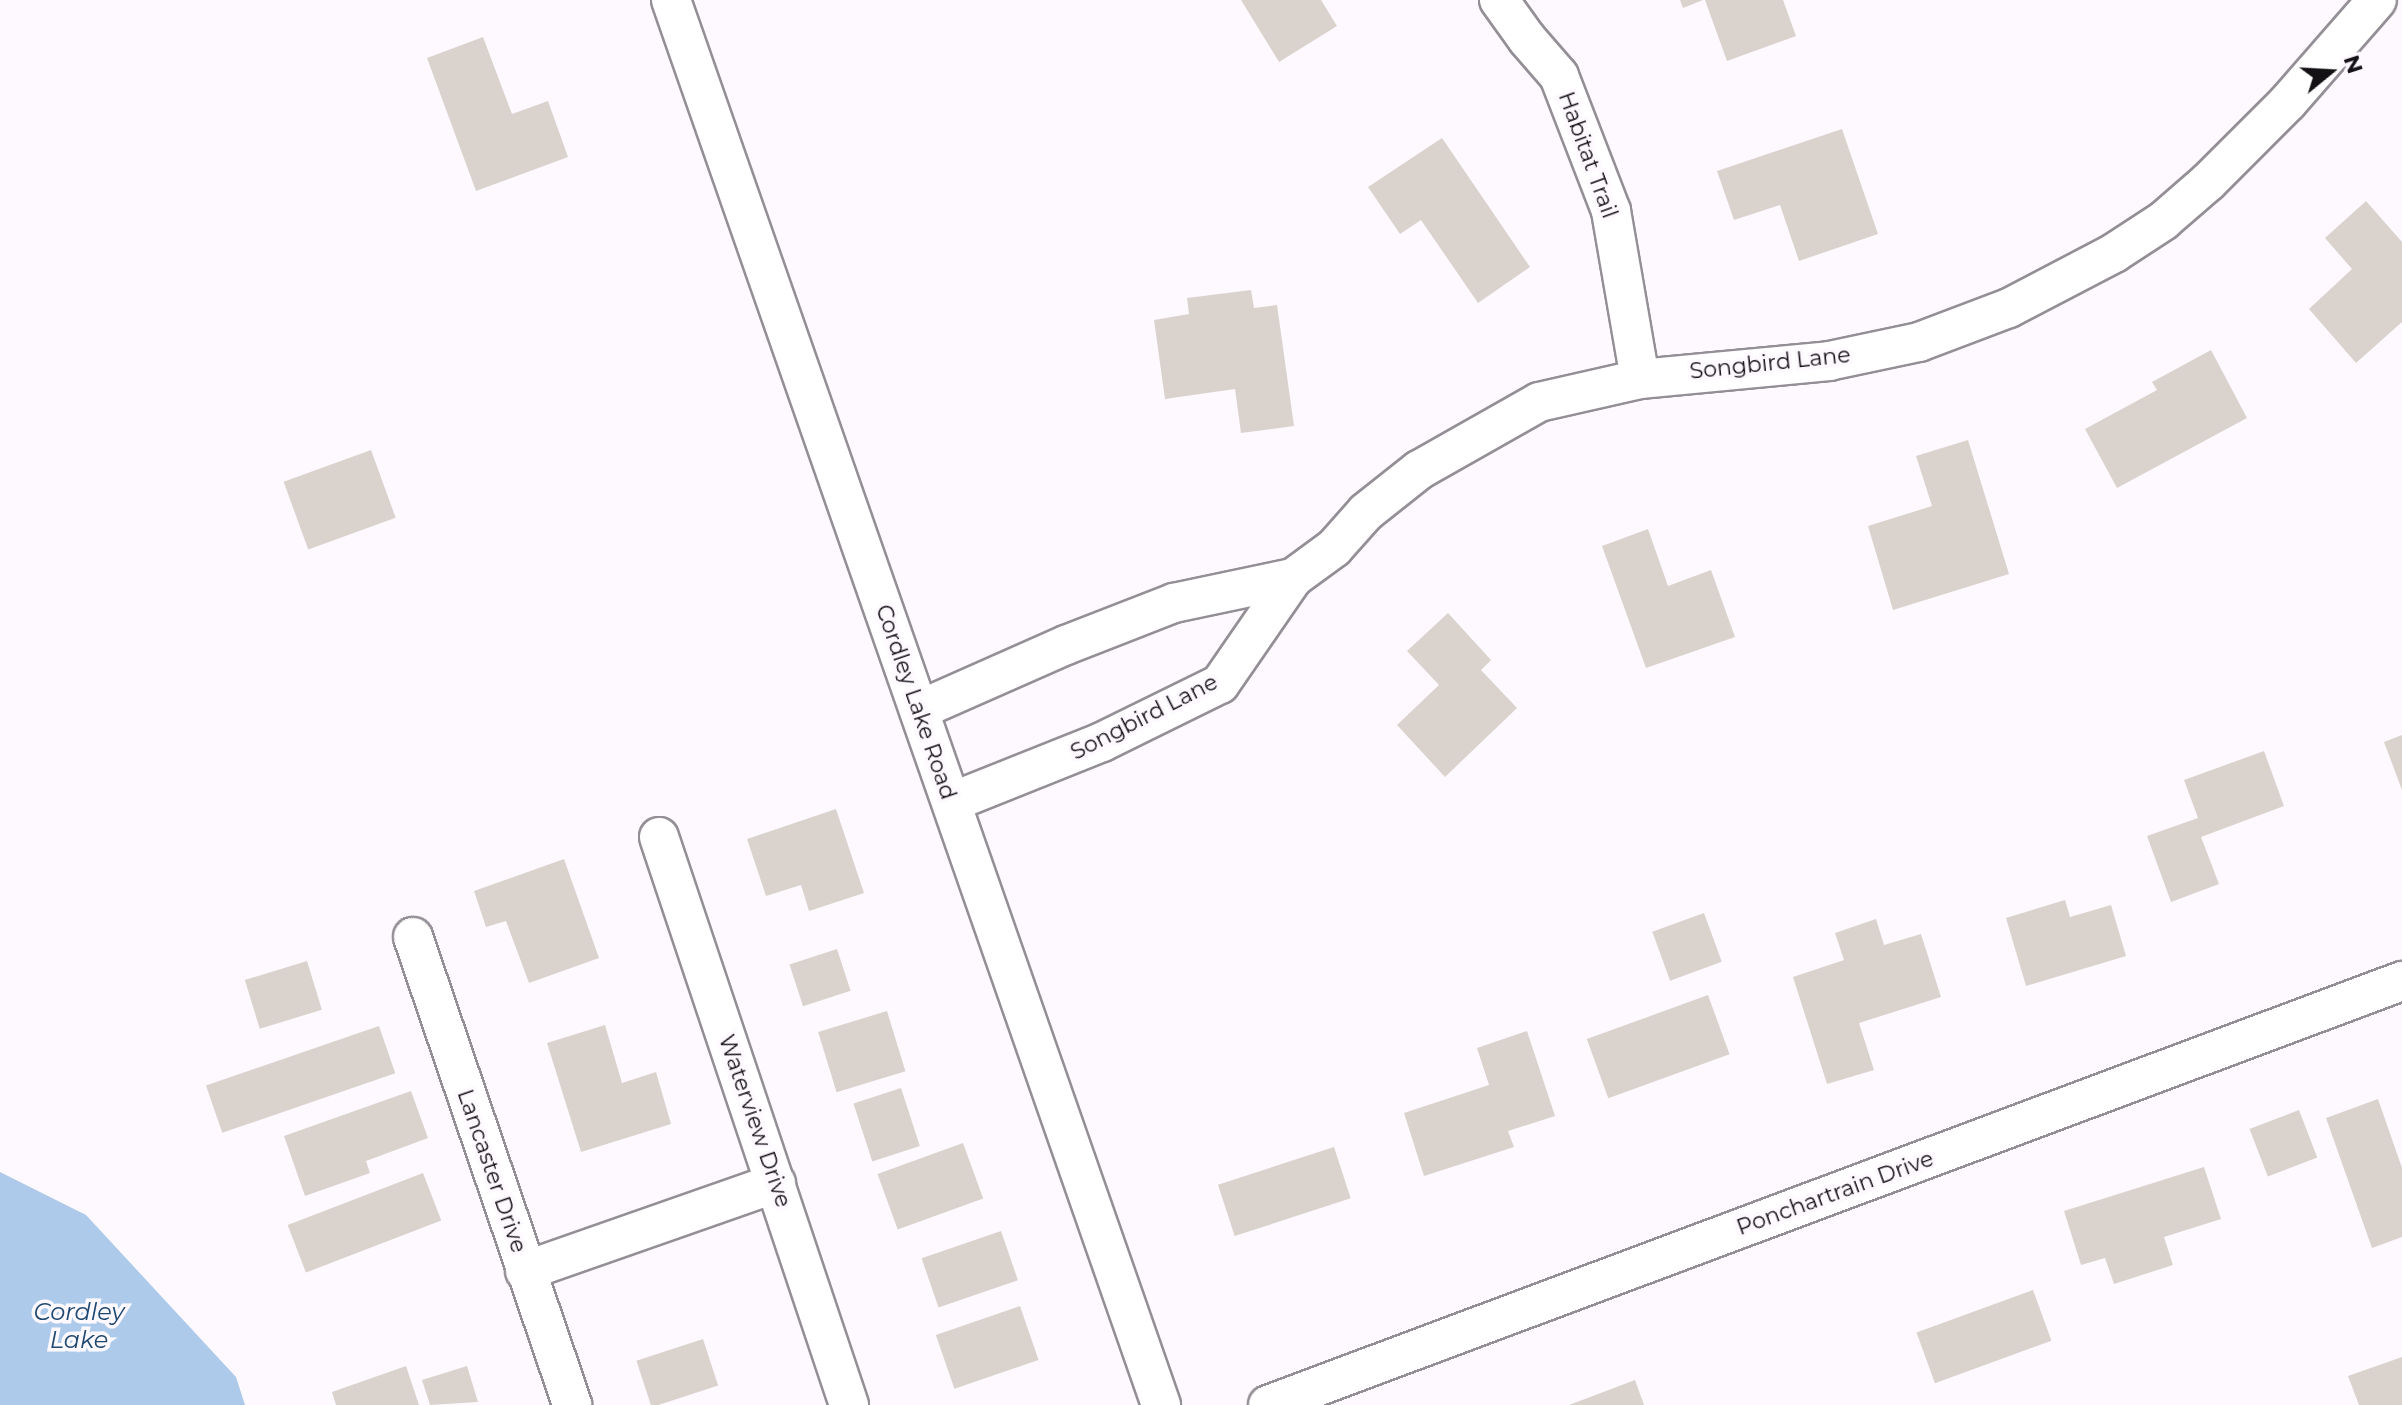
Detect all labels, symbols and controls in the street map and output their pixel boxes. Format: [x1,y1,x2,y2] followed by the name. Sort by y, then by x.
[2290,32,2370,112] north arrow
[2338,52,2369,77] text: N
[1553,88,1623,222] street label: Habitat Trail
[1688,341,1852,385] street label: Songbird Lane
[870,601,962,803] street label: Cordley Lake Road
[1066,669,1222,765] street label: Songbird Lane
[713,1031,797,1211] street label: Waterview Drive
[452,1086,532,1256] street label: Lancaster Drive
[1733,1145,1937,1241] street label: Ponchartrain Drive
[33,1298,125,1354] water label: Cordley Lake

